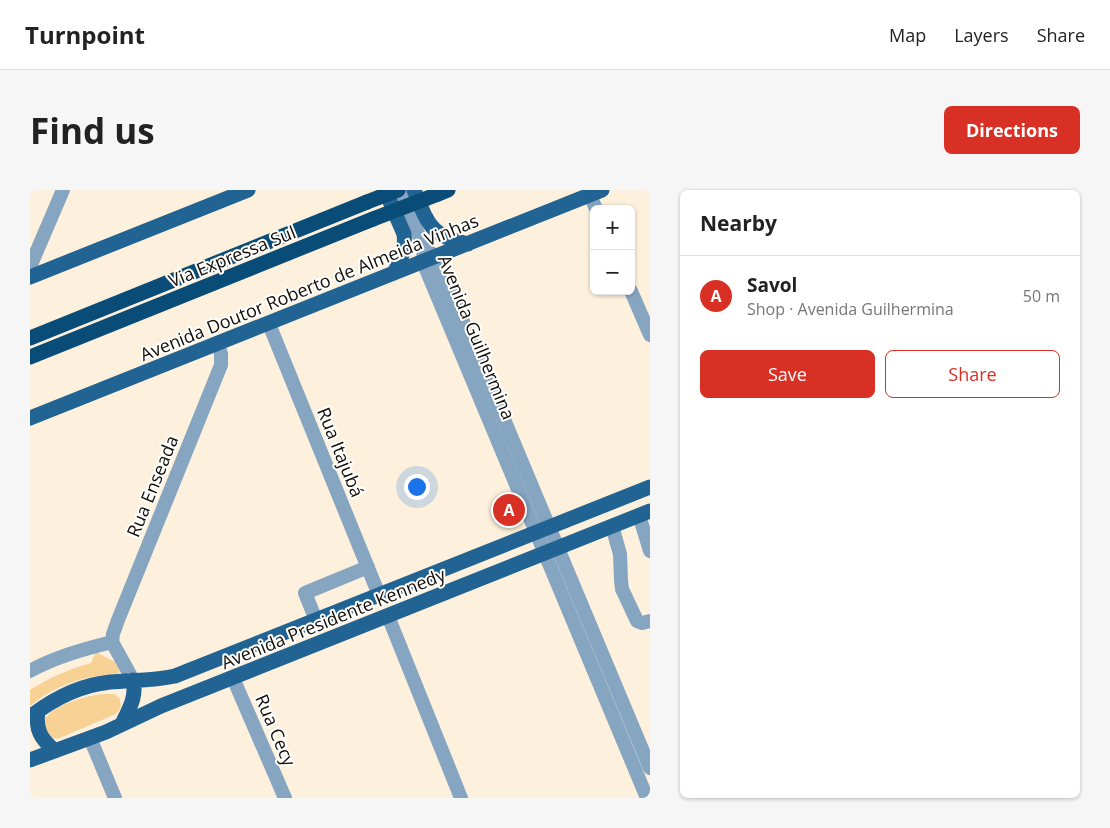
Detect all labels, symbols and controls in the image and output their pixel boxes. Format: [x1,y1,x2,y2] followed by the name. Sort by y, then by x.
[25,18,145,51] text: Turnpoint
[889,23,926,47] text: Map
[954,23,1009,47] text: Layers
[1037,23,1085,47] text: Share
[944,106,1080,154] button: Directions
[30,107,155,154] text: Find us
[590,205,635,295] map controls
[590,205,635,250] button: +
[136,208,482,366] street label: Avenida Doutor Roberto de Almeida Vinhas
[700,209,777,237] text: Nearby
[165,220,299,292] street label: Via Expressa Sul
[590,250,635,295] button: −
[433,251,521,423] street label: Avenida Guilhermina
[747,272,797,298] text: Savol
[710,285,722,307] text: A
[1023,285,1060,307] text: 50 m
[747,298,954,320] text: Shop · Avenida Guilhermina
[700,350,875,398] button: Save
[885,350,1060,398] button: Share
[312,404,370,500] street label: Rua Itajubá
[121,432,183,540] street label: Rua Enseada
[404,474,430,500] your location
[493,491,525,529] pin: A
[217,562,450,674] street label: Avenida Presidente Kennedy
[250,690,302,771] street label: Rua Cecy

